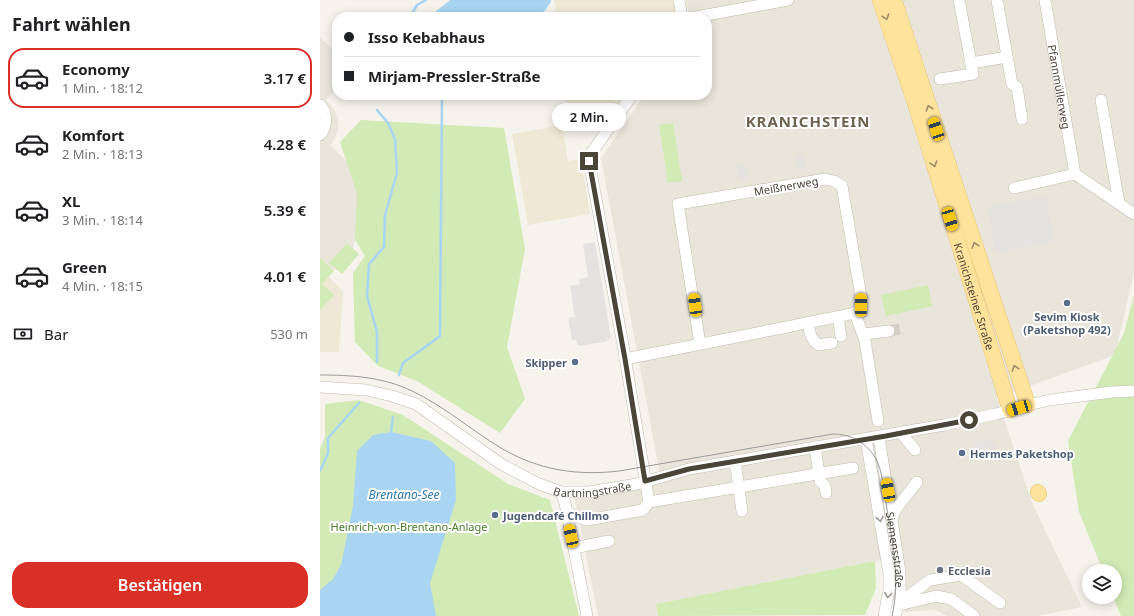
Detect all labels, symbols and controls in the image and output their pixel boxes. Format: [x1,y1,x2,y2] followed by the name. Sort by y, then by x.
[12,12,131,36] text: Fahrt wählen
[881,13,890,20] one-way arrow
[368,27,485,47] text: Isso Kebabhaus
[1045,43,1075,130] street label: Pfannmüllerweg
[62,59,130,79] text: Economy
[14,60,50,96] icon: car
[368,66,541,86] text: Mirjam-Pressler-Straße
[264,68,306,88] text: 3.17 €
[62,79,143,97] text: 1 Min. · 18:12
[552,103,626,131] callout: 2 Min.
[926,105,934,112] one-way arrow
[570,108,608,126] text: 2 Min.
[746,111,870,131] district label: KRANICHSTEIN
[927,116,945,142] car
[62,125,124,145] text: Komfort
[14,126,50,162] icon: car
[264,134,306,154] text: 4.28 €
[62,145,143,163] text: 2 Min. · 18:13
[580,152,598,170] route end
[929,161,938,168] one-way arrow
[753,173,819,199] street label: Meißnerweg
[62,191,80,211] text: XL
[14,192,50,228] icon: car
[264,200,306,220] text: 5.39 €
[941,206,959,232] car
[62,211,143,229] text: 3 Min. · 18:14
[951,241,998,352] street label: Kranichsteiner Straße
[971,241,979,248] one-way arrow
[62,257,107,277] text: Green
[14,258,50,294] icon: car
[264,266,306,286] text: 4.01 €
[62,277,143,295] text: 4 Min. · 18:15
[687,292,703,318] car
[855,293,867,317] car
[1062,298,1072,308] marker: Sevim Kiosk (Paketshop 492)
[1023,309,1111,337] place label: Sevim Kiosk (Paketshop 492)
[12,323,34,345] icon: cash
[44,324,68,344] text: Bar
[270,325,308,343] text: 530 m
[525,355,567,370] place label: Skipper
[570,357,580,367] marker: Skipper
[1012,365,1020,372] one-way arrow
[1006,399,1032,417] car
[960,411,978,429] route start
[970,446,1074,461] place label: Hermes Paketshop
[957,448,967,458] marker: Hermes Paketshop
[880,477,896,503] car
[551,478,632,500] street label: Bartningstraße
[369,486,439,503] water label: Brentano-See
[502,508,609,523] place label: Jugendcafé Chillmo
[490,510,500,520] marker: Jugendcafé Chillmo
[883,511,908,588] street label: Siemensstraße
[875,516,884,522] one-way arrow
[331,519,488,534] park label: Heinrich-von-Brentano-Anlage
[563,523,579,549] car
[12,562,308,608] button: Bestätigen
[948,563,991,578] place label: Ecclesia
[1082,564,1122,604] map controls
[1082,564,1122,604] button: layers
[935,565,945,575] marker: Ecclesia
[884,592,893,598] one-way arrow

